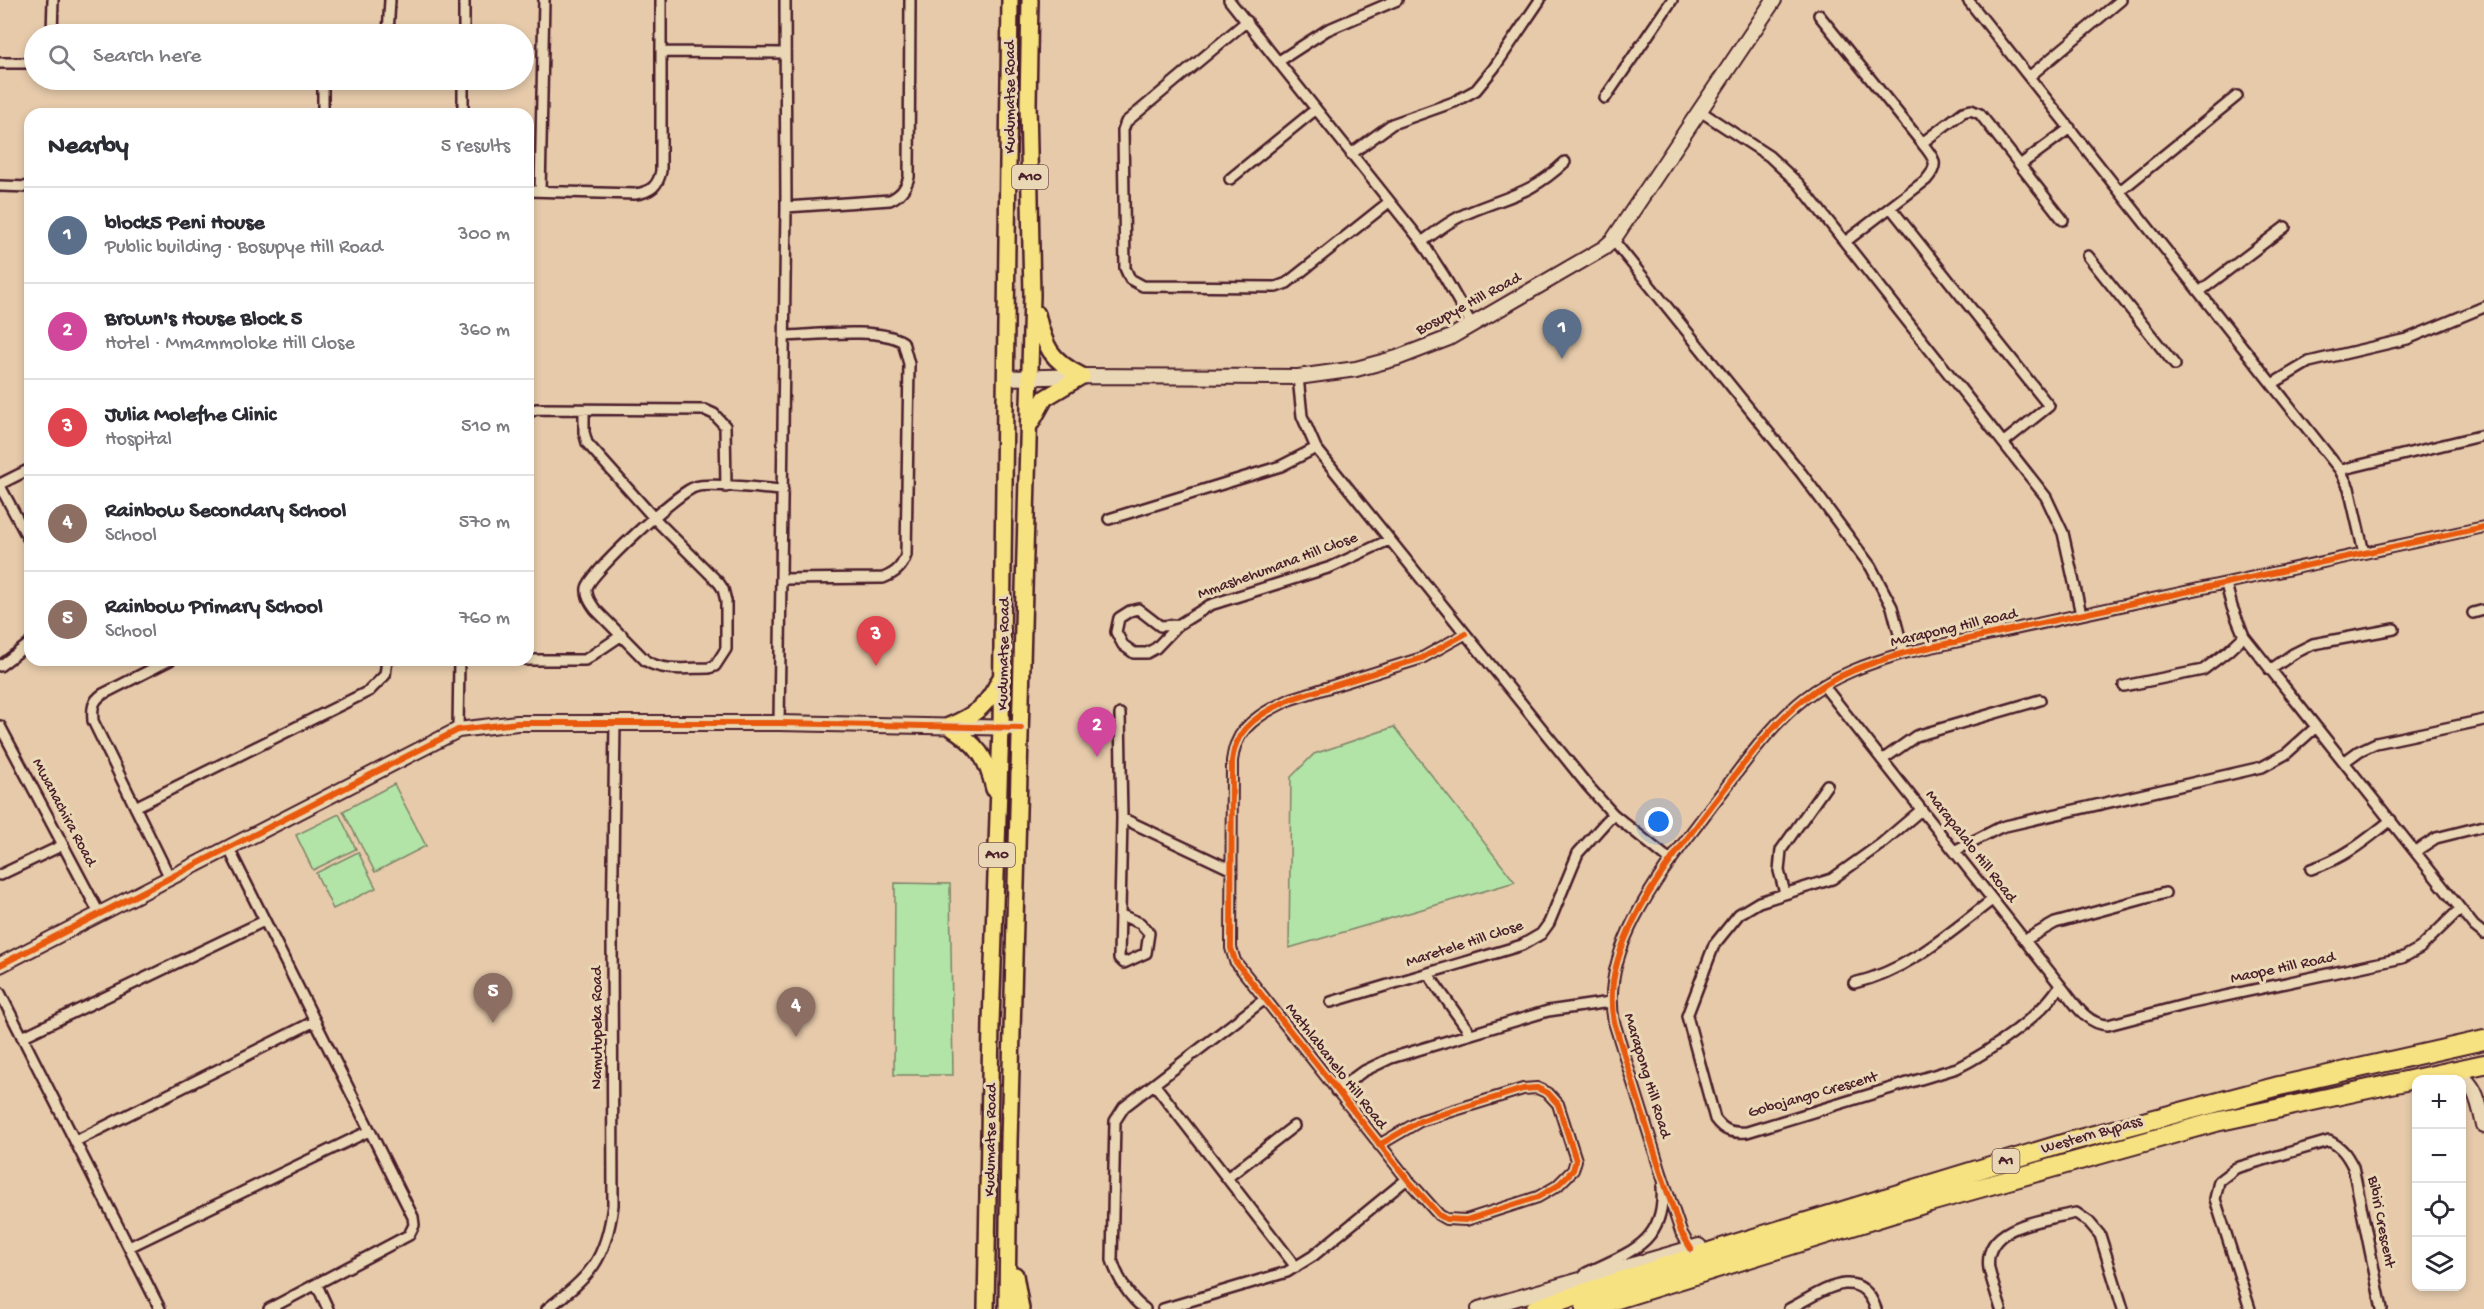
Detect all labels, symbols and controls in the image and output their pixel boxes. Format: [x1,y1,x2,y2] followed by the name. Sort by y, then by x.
[24,24,534,90] search box
[1002,39,1021,153] street label: Kudumatse Road
[45,41,78,74] icon: search
[93,44,201,70] text: Search here
[48,132,129,163] text: Nearby
[441,136,510,159] text: 5 results
[1012,165,1048,189] road number: A10
[105,211,265,237] text: block5 Peni House
[63,224,72,247] text: 1
[458,224,510,247] text: 300 m
[105,237,383,260] text: Public building · Bosupye Hill Road
[1412,269,1526,341] street label: Bosupye Hill Road
[105,307,302,333] text: Brown's House Block 5
[1542,310,1582,359] pin: 1
[63,320,72,343] text: 2
[459,320,510,343] text: 360 m
[105,333,355,356] text: Hotel · Mmammoloke Hill Close
[105,403,276,429] text: Julia Molefhe Clinic
[62,416,73,439] text: 3
[461,416,510,439] text: 510 m
[105,429,172,452] text: Hospital
[105,499,346,525] text: Rainbow Secondary School
[63,512,72,535] text: 4
[459,512,510,535] text: 570 m
[105,525,157,548] text: School
[1195,529,1361,605] street label: Mmashehumana Hill Close
[105,595,323,621] text: Rainbow Primary School
[995,596,1016,711] street label: Kudumatse Road
[1889,605,2021,653] street label: Marapong Hill Road
[62,608,73,631] text: 5
[459,608,510,631] text: 760 m
[856,616,896,666] pin: 3
[105,621,157,644] text: School
[1078,708,1116,757] pin: 2
[27,756,100,872] street label: Mwanachira Road
[1920,787,2021,908] street label: Marapalalo Hill Road
[1644,807,1673,836] your location
[979,843,1015,867] road number: A10
[1404,917,1527,973] street label: Maretele Hill Close
[2229,948,2339,989] street label: Maope Hill Road
[589,965,608,1090] street label: Namutupeka Road
[474,974,512,1023] pin: 5
[776,988,816,1037] pin: 4
[1280,1000,1391,1135] street label: Mathlabanelo Hill Road
[1618,1011,1675,1142] street label: Marapong Hill Road
[1746,1068,1881,1124] street label: Gobojango Crescent
[2412,1075,2466,1291] map controls
[2412,1075,2466,1129] button: +
[982,1082,1003,1197] street label: Kudumatse Road
[2039,1112,2146,1159] street label: Western Bypass
[2412,1129,2466,1183] button: −
[1992,1149,2020,1173] road number: A1
[2362,1174,2398,1271] street label: Bibiri Crescent
[2412,1183,2466,1237] button: locate
[2412,1237,2466,1291] button: layers

